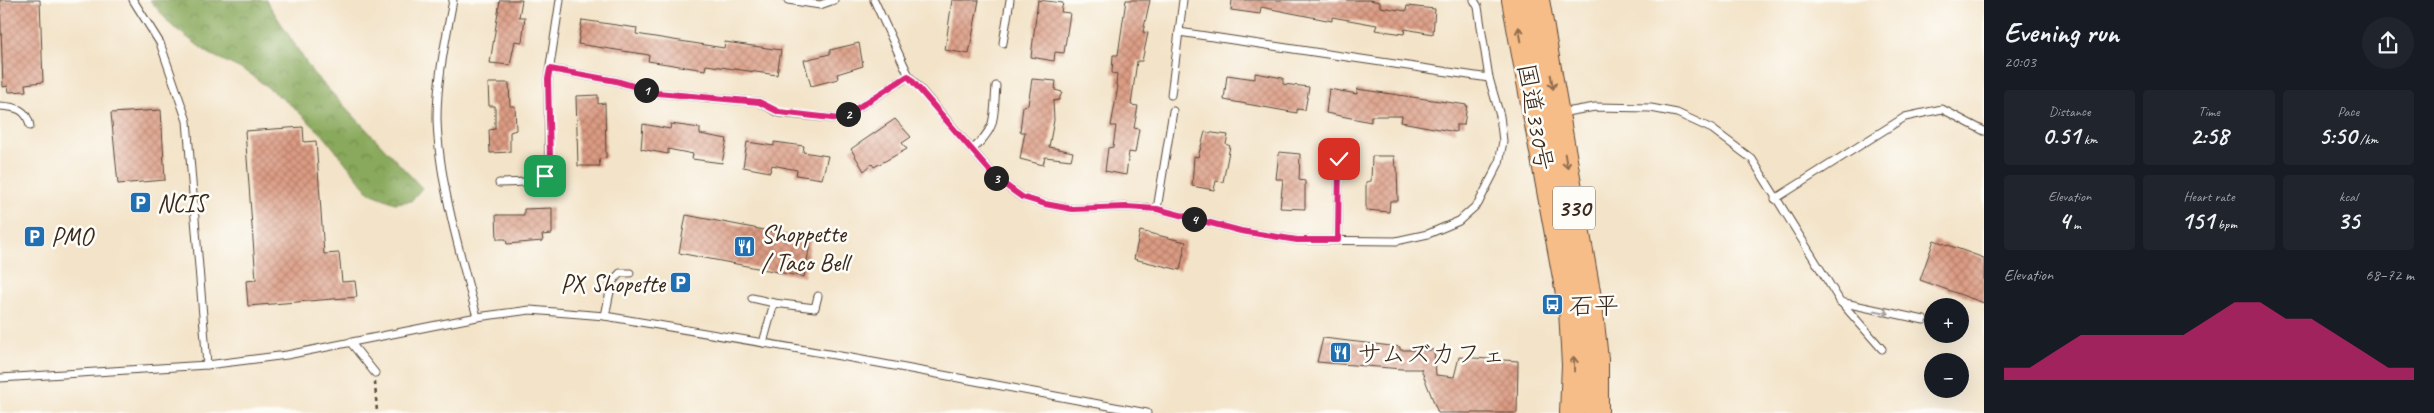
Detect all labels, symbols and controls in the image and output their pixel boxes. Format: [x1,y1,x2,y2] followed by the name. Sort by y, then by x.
[2004,15,2119,50] text: Evening run
[2362,17,2414,69] button: share
[1515,26,1525,42] one-way arrow
[2004,52,2036,72] text: 20:03
[1510,61,1560,174] street label: 国道330号
[1548,74,1558,90] one-way arrow
[634,78,658,102] pin: 1
[643,82,650,99] text: 1
[836,102,860,126] pin: 2
[2049,103,2091,120] text: Distance
[2198,103,2220,120] text: Time
[2338,103,2359,120] text: Pace
[845,106,852,123] text: 2
[2042,120,2080,152] text: 0.51
[2190,120,2228,152] text: 2:58
[2319,120,2356,152] text: 5:50
[2080,131,2097,148] text: km
[2356,131,2378,148] text: /km
[1318,138,1360,180] pin
[1325,145,1353,173] icon: check
[1561,153,1571,169] one-way arrow
[524,155,566,197] pin
[531,162,559,190] icon: arrive
[984,166,1008,190] pin: 3
[993,170,1000,187] text: 3
[1553,187,1595,230] road number: 330
[157,188,210,220] place label: NCIS
[2048,188,2091,205] text: Elevation
[2183,188,2235,205] text: Heart rate
[2339,188,2358,205] text: kcal
[129,191,153,215] parking icon: NCIS
[2058,205,2070,237] text: 4
[2181,205,2214,237] text: 151
[2337,205,2359,237] text: 35
[1182,206,1206,232] pin: 4
[1191,211,1198,228] text: 4
[2070,216,2081,233] text: m
[2214,216,2237,233] text: bpm
[761,218,853,279] place label: Shoppette / Taco Bell
[51,221,95,253] place label: PMO
[23,224,47,248] parking icon: PMO
[733,235,757,259] restaurant icon: Shoppette / Taco Bell
[2004,265,2053,285] text: Elevation
[2365,265,2414,285] text: 68–72 m
[560,268,667,300] place label: PX Shopette
[669,271,693,295] parking icon: PX Shopette
[1569,290,1619,322] place label: 石平
[1541,293,1565,317] bus stop icon: 石平
[1924,298,1969,398] map controls
[1924,298,1969,343] button: +
[1873,307,1889,317] one-way arrow
[1357,338,1506,370] place label: サムズカフェ
[1329,341,1353,365] restaurant icon: サムズカフェ
[1924,353,1969,398] button: −
[1569,357,1578,373] one-way arrow

